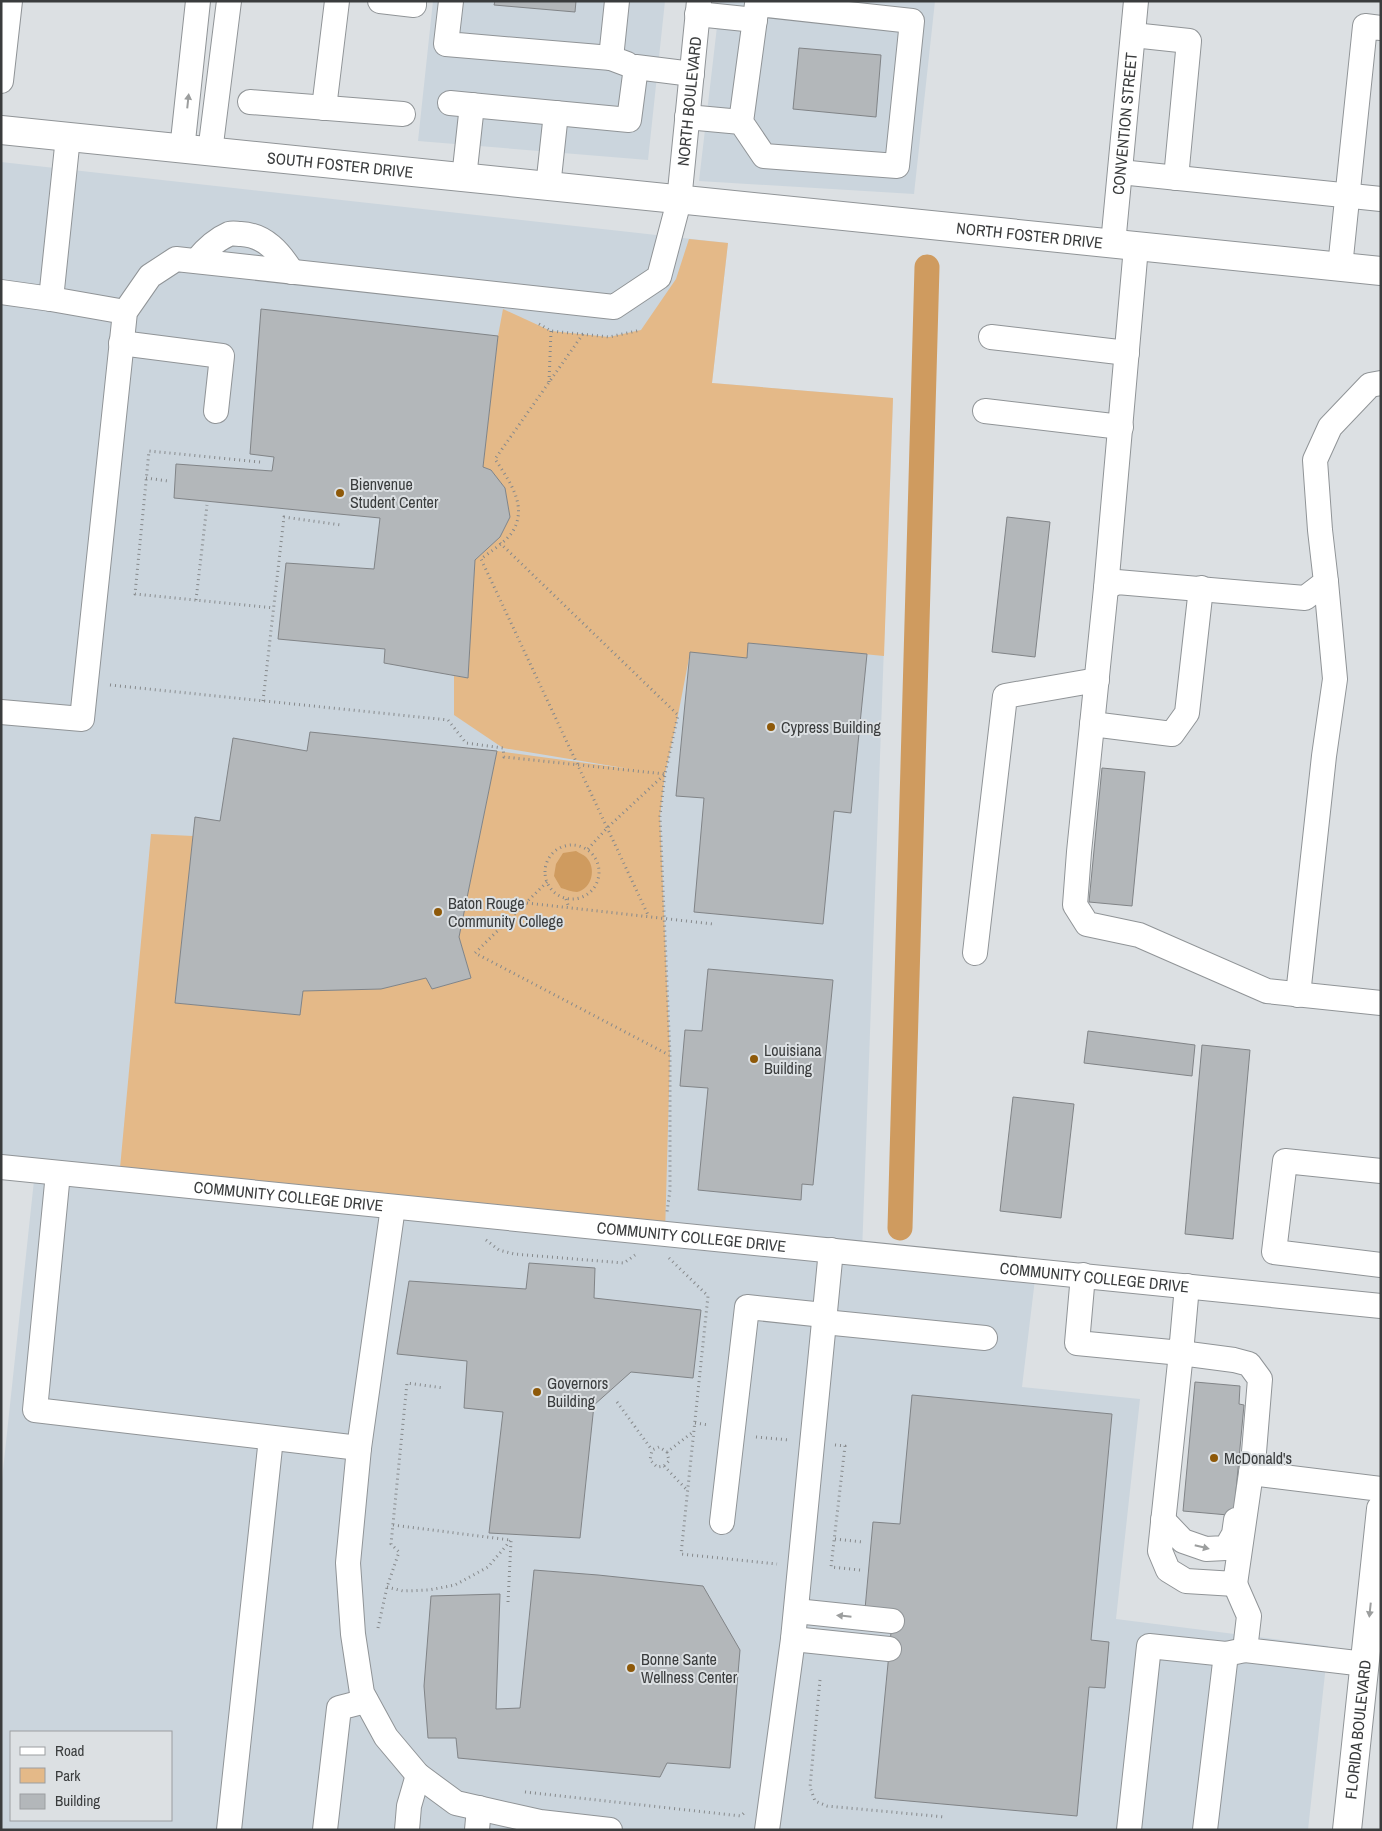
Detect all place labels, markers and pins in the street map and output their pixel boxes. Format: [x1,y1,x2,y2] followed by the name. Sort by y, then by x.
[350,473,439,513] place label: Bienvenue Student Center
[334,487,346,499] marker: Bienvenue Student Center
[781,716,882,738] place label: Cypress Building
[765,721,777,733] marker: Cypress Building
[448,892,563,932] place label: Baton Rouge Community College
[432,906,444,918] marker: Baton Rouge Community College
[764,1039,822,1079] place label: Louisiana Building
[748,1053,760,1065] marker: Louisiana Building
[547,1372,608,1412] place label: Governors Building
[531,1386,543,1398] marker: Governors Building
[1224,1447,1292,1469] place label: McDonald's
[1208,1452,1220,1464] marker: McDonald's
[641,1648,738,1688] place label: Bonne Sante Wellness Center
[625,1662,637,1674] marker: Bonne Sante Wellness Center

